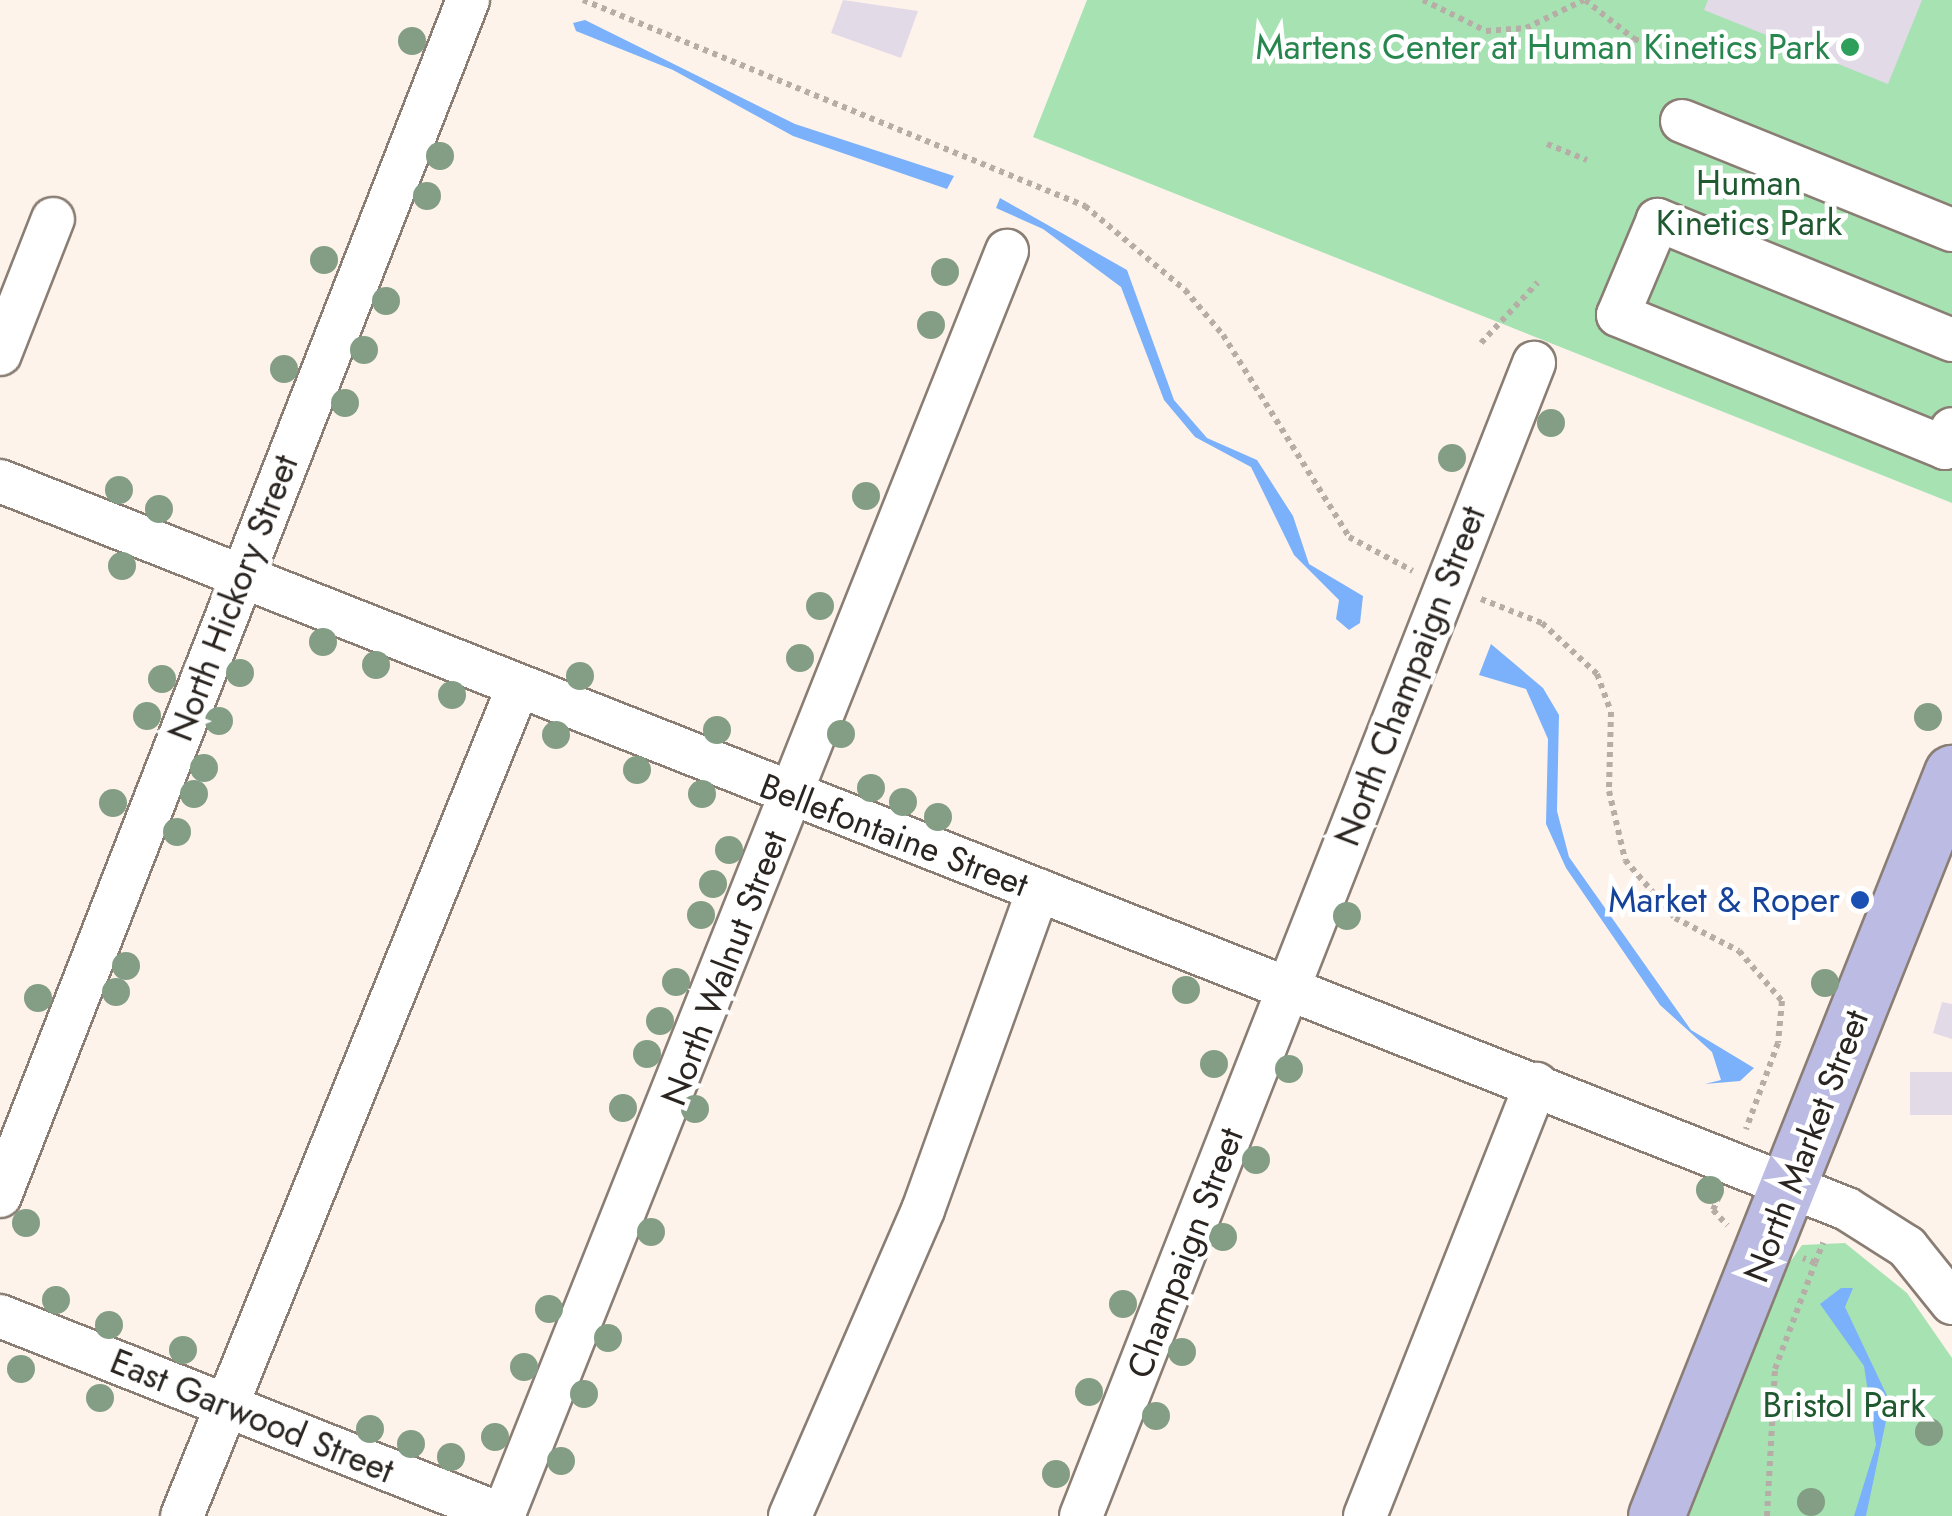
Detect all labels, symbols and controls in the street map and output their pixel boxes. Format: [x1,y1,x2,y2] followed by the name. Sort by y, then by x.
[1255,26,1830,68] place label: Martens Center at Human Kinetics Park
[1839,36,1861,58] marker: Martens Center at Human Kinetics Park
[1656,162,1842,244] park label: Human Kinetics Park
[159,449,307,747] street label: North Hickory Street
[1326,500,1494,852] street label: North Champaign Street
[754,765,1034,905] street label: Bellefontaine Street
[652,825,796,1111] street label: North Walnut Street
[1608,879,1840,921] place label: Market & Roper
[1849,889,1871,911] marker: Market & Roper
[1735,1004,1877,1288] street label: North Market Street
[1118,1122,1252,1384] street label: Champaign Street
[104,1340,400,1492] street label: East Garwood Street
[1762,1384,1926,1426] park label: Bristol Park

